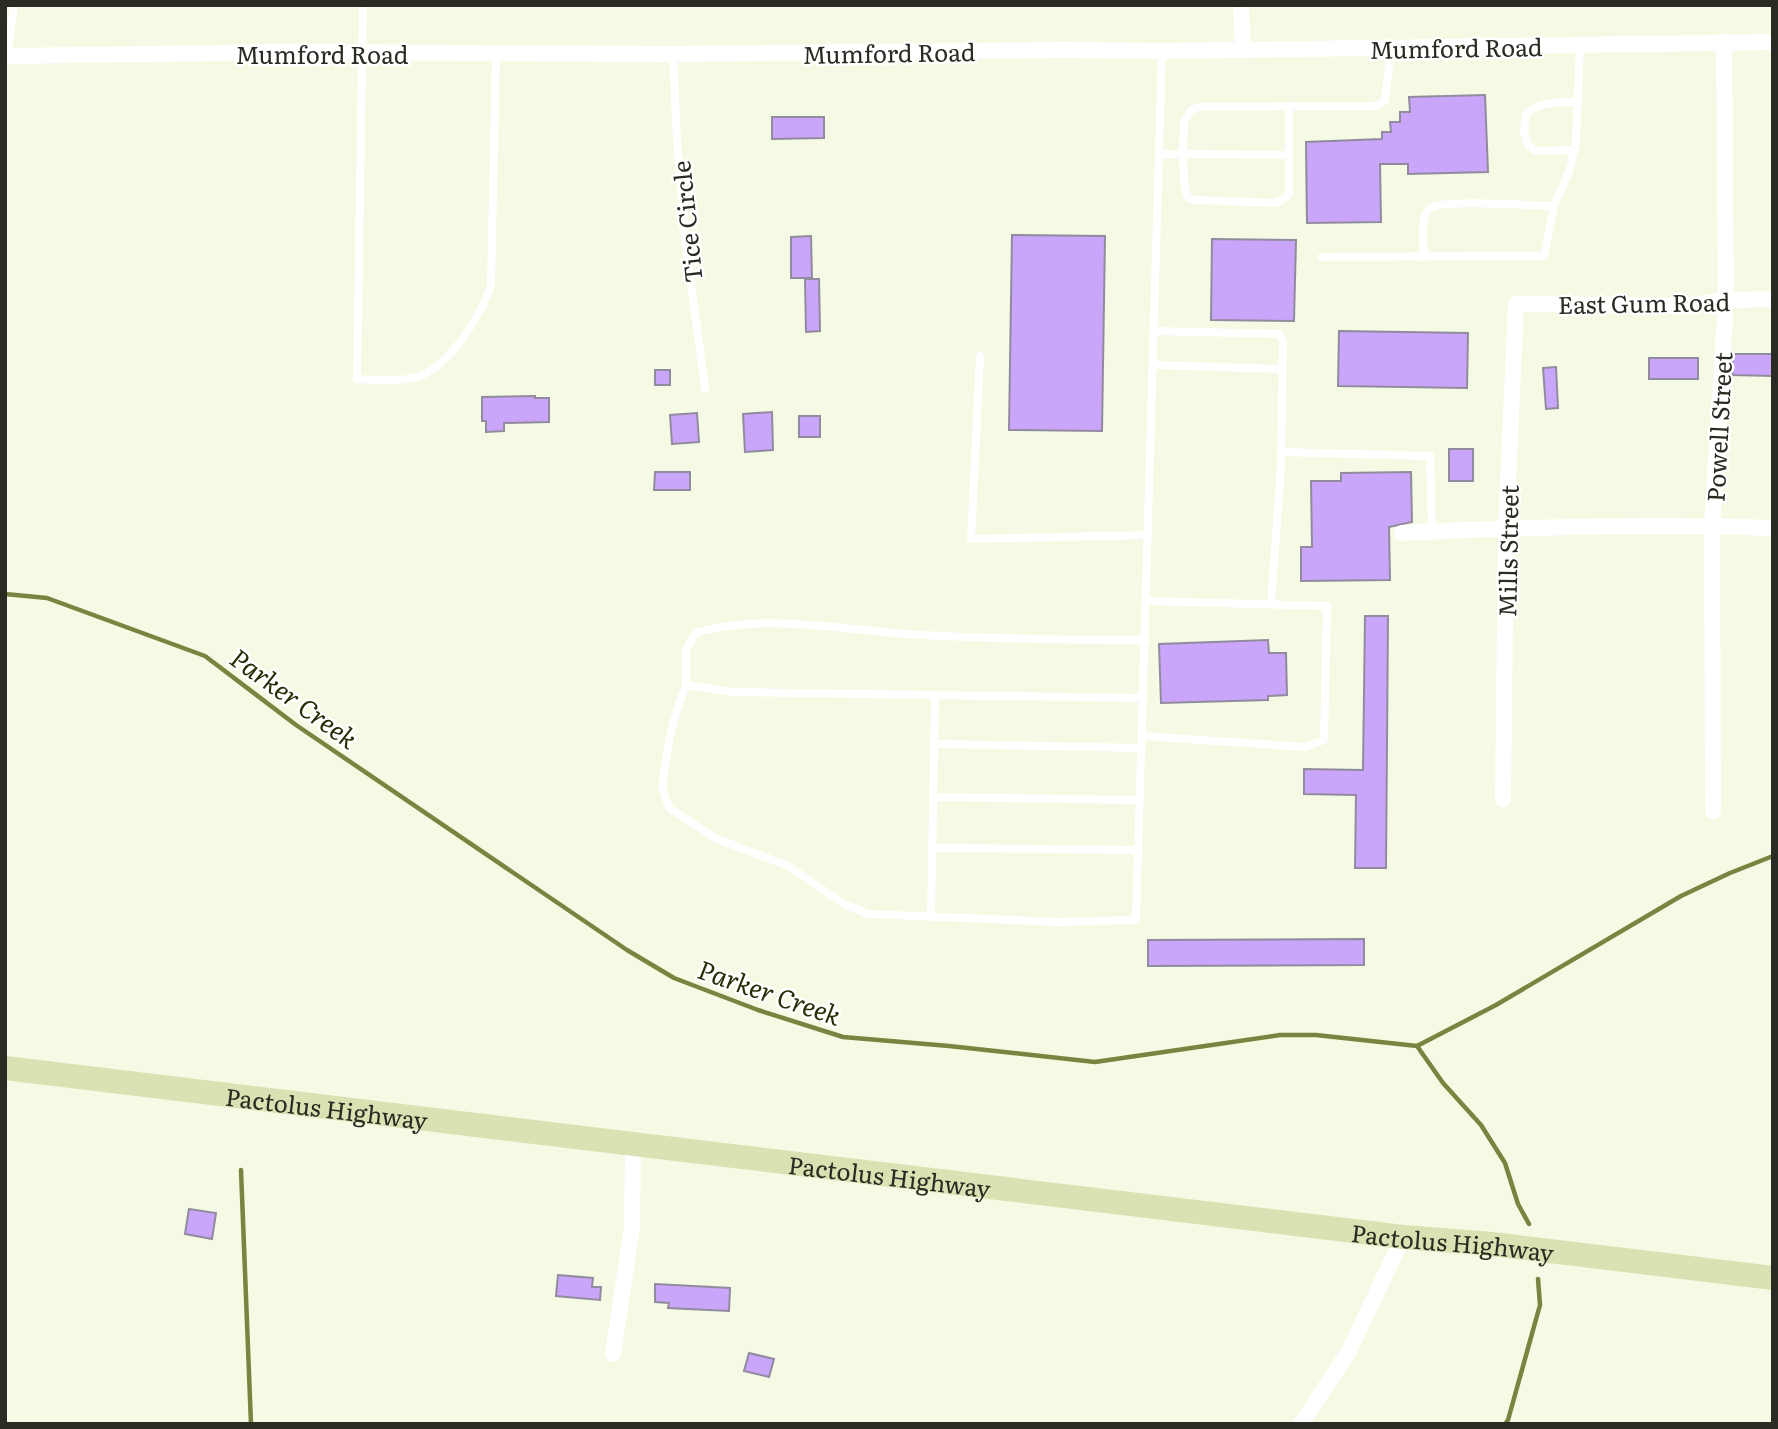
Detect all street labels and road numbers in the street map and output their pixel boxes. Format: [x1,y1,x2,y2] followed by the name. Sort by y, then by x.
[1369,28,1543,66] street label: Mumford Road
[802,33,976,71] street label: Mumford Road
[235,36,409,71] street label: Mumford Road
[662,159,710,285] street label: Tice Circle
[1557,283,1731,321] street label: East Gum Road
[1697,351,1739,503] street label: Powell Street
[1488,484,1526,617] street label: Mills Street
[224,1077,430,1136] street label: Pactolus Highway
[787,1145,993,1205] street label: Pactolus Highway
[1349,1213,1556,1269] street label: Pactolus Highway

